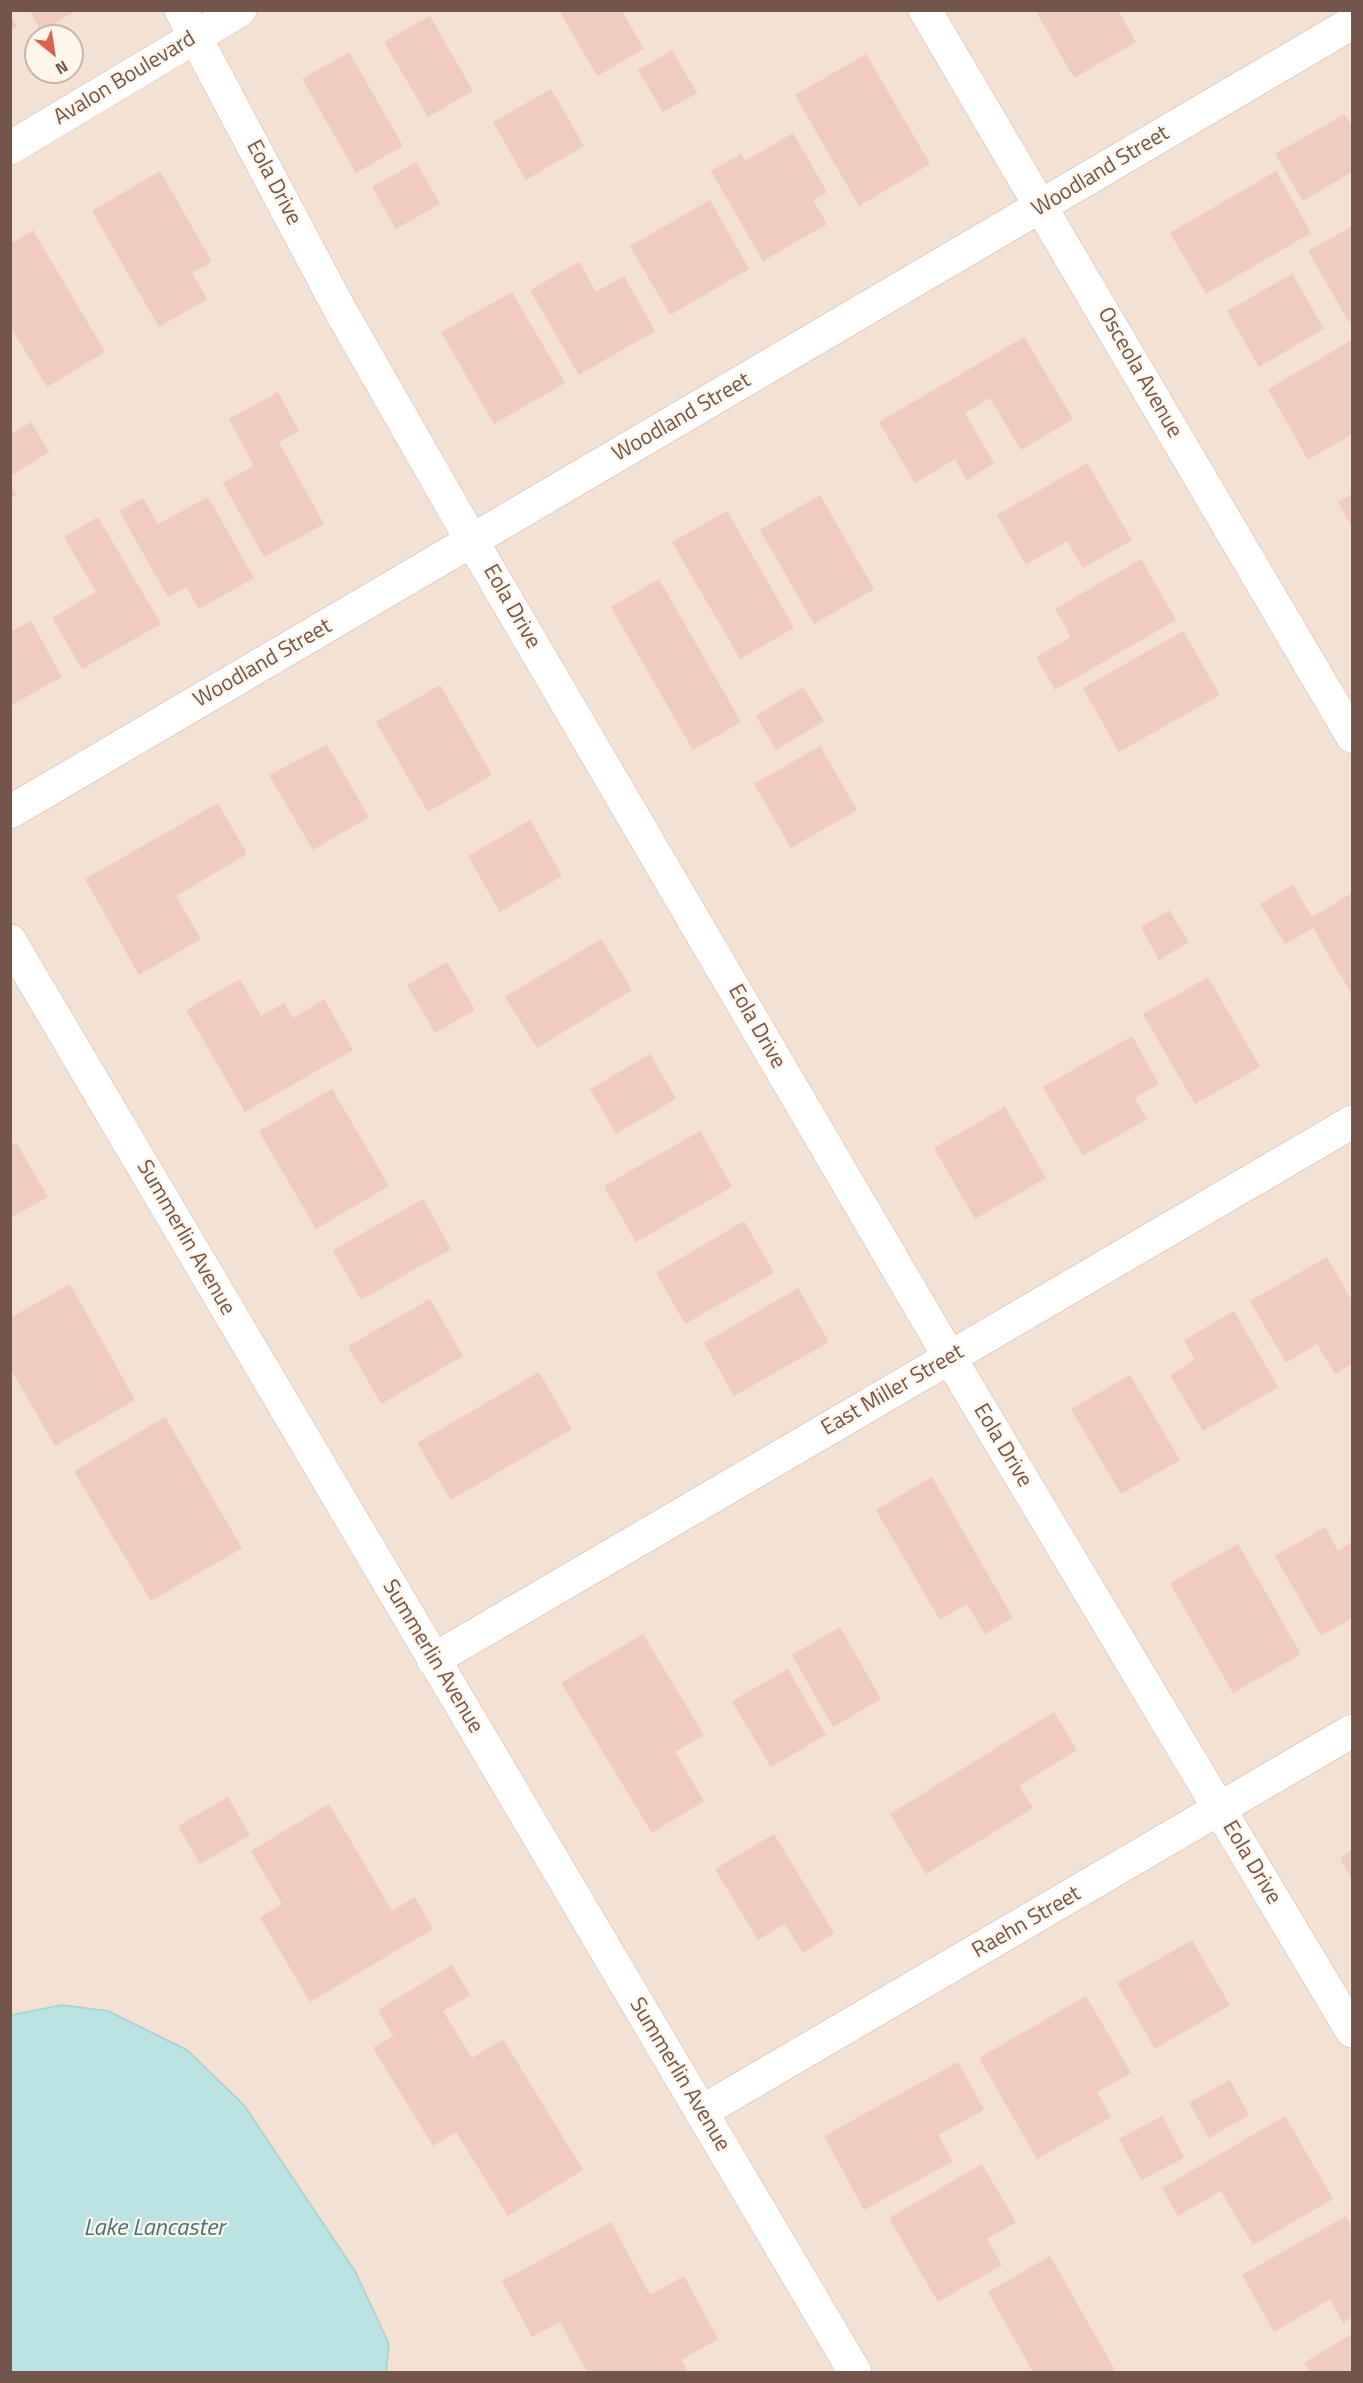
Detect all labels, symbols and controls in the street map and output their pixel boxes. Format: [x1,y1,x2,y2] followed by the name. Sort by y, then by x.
[24,24,84,84] north arrow
[49,26,201,132] street label: Avalon Boulevard
[51,55,73,81] text: N
[1028,121,1174,223] street label: Woodland Street
[240,136,306,230] street label: Eola Drive
[1091,303,1187,443] street label: Osceola Avenue
[608,368,756,468] street label: Woodland Street
[476,560,546,654] street label: Eola Drive
[189,614,337,714] street label: Woodland Street
[721,980,791,1074] street label: Eola Drive
[130,1156,240,1320] street label: Summerlin Avenue
[817,1340,969,1442] street label: East Miller Street
[967,1399,1037,1493] street label: Eola Drive
[376,1575,488,1739] street label: Summerlin Avenue
[1216,1816,1286,1910] street label: Eola Drive
[968,1881,1086,1965] street label: Raehn Street
[623,1993,735,2157] street label: Summerlin Avenue
[83,2215,225,2243] water label: Lake Lancaster

